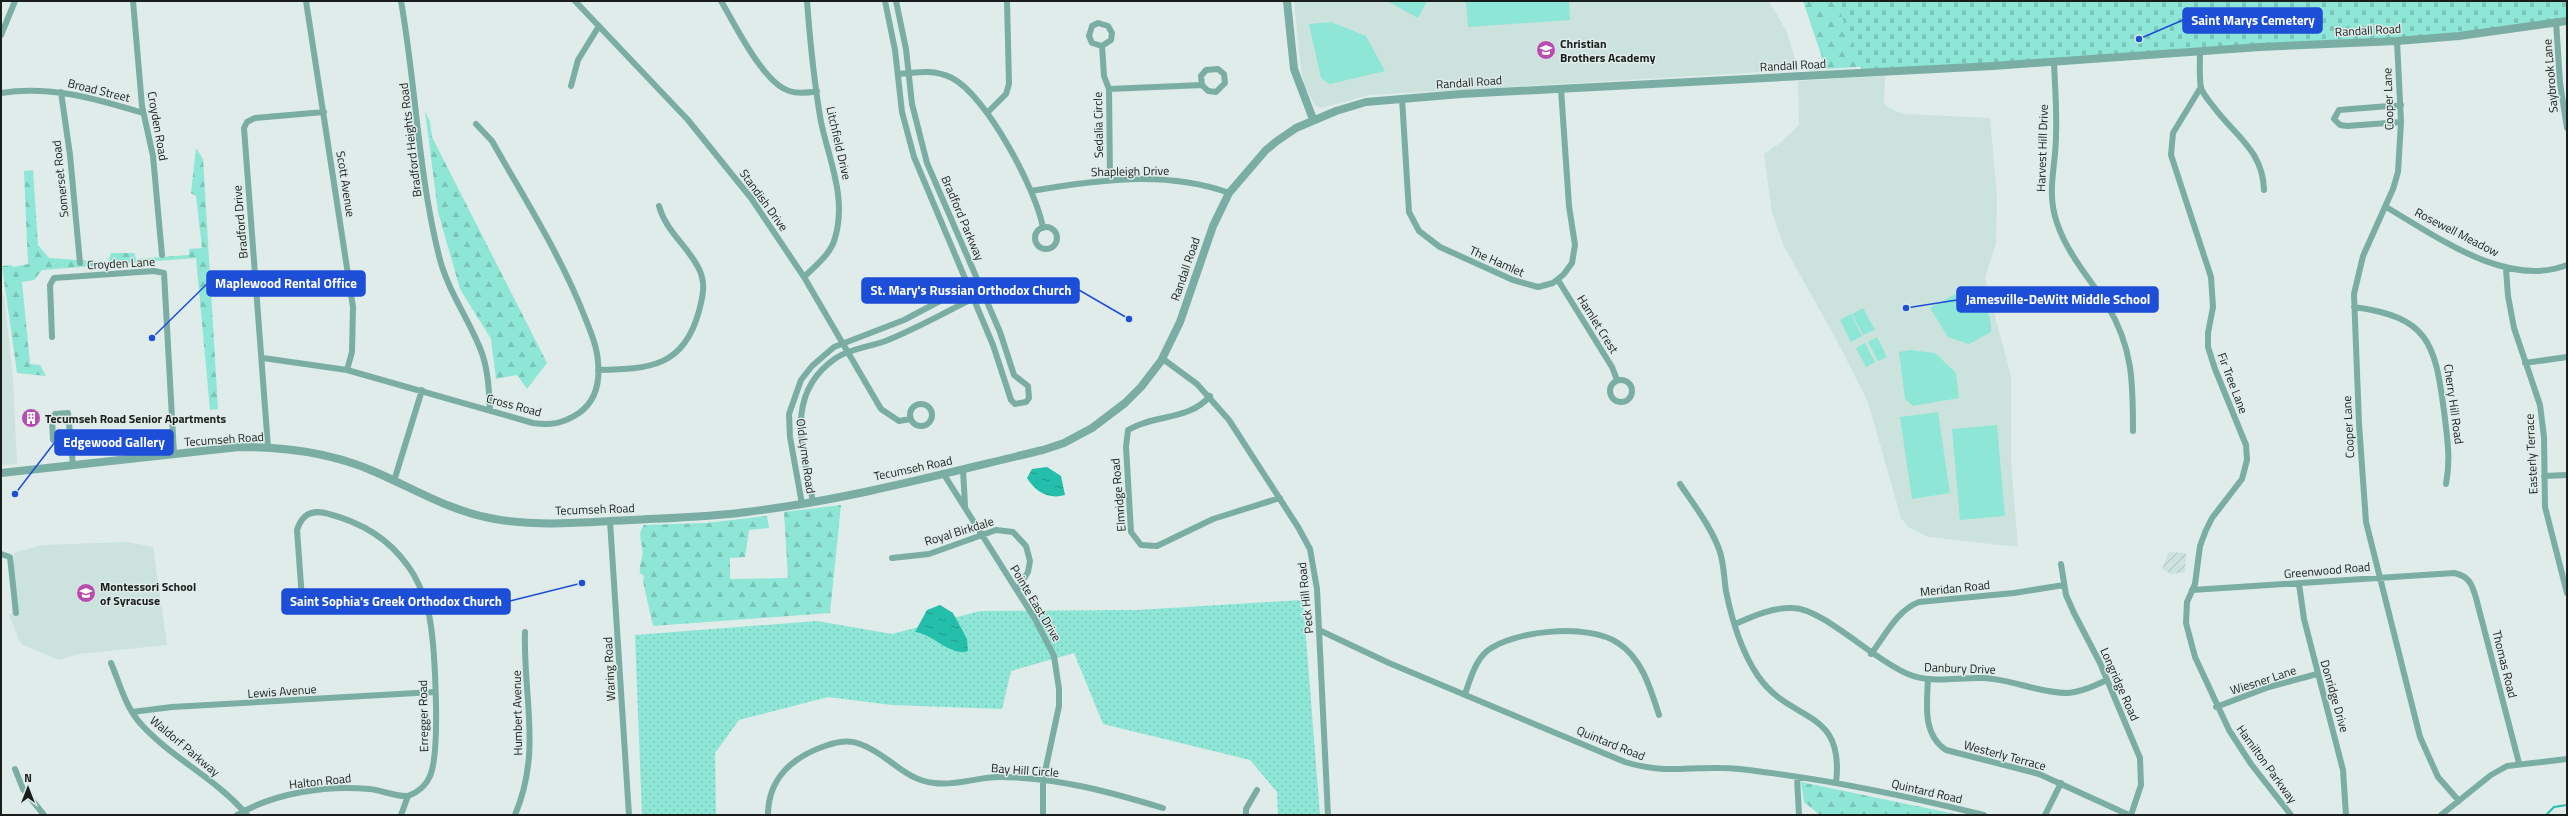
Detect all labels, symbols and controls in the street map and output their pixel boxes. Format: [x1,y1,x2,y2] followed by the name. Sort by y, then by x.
[2183,8,2322,33] callout: Saint Marys Cemetery
[2191,10,2315,30] text: Saint Marys Cemetery
[2334,19,2402,41] street label: Randall Road
[1560,34,1655,67] place label: Christian Brothers Academy
[2537,38,2563,114] street label: Saybrook Lane
[1535,39,1557,61] school or university icon: Christian Brothers Academy
[1759,54,1827,76] street label: Randall Road
[2377,67,2399,131] street label: Cooper Lane
[1435,70,1503,94] street label: Randall Road
[66,73,133,107] street label: Broad Street
[394,82,426,198] street label: Bradford Heights Road
[143,90,173,162] street label: Croyden Road
[1088,92,1108,158] street label: Sedalia Circle
[821,104,857,182] street label: Litchfield Drive
[2031,104,2053,192] street label: Harvest Hill Drive
[46,139,74,219] street label: Somerset Road
[331,150,361,218] street label: Scott Avenue
[1091,161,1169,181] street label: Shapleigh Drive
[735,165,793,235] street label: Standish Drive
[936,172,990,264] street label: Bradford Parkway
[227,185,253,259] street label: Bradford Drive
[2412,203,2502,261] street label: Rosewell Meadow
[1165,235,1205,303] street label: Randall Road
[1466,240,1528,282] street label: The Hamlet
[86,252,156,274] street label: Croyden Lane
[207,271,365,296] callout: Maplewood Rental Office
[215,273,357,293] text: Maplewood Rental Office
[862,278,1079,303] callout: St. Mary's Russian Orthodox Church
[870,280,1072,300] text: St. Mary's Russian Orthodox Church
[1957,287,2158,312] callout: Jamesville-DeWitt Middle School
[1966,289,2150,309] text: Jamesville-DeWitt Middle School
[1572,291,1624,358] street label: Hamlet Crest
[2213,350,2253,416] street label: Fir Tree Lane
[2439,363,2469,445] street label: Cherry Hill Road
[484,388,544,422] street label: Cross Road
[2337,395,2359,459] street label: Cooper Lane
[20,407,42,429] building icon: Tecumseh Road Senior Apartments
[45,409,227,428] place label: Tecumseh Road Senior Apartments
[2519,413,2543,495] street label: Easterly Terrace
[791,417,821,495] street label: Old Lyme Road
[184,427,264,451] street label: Tecumseh Road
[55,430,173,455] callout: Edgewood Gallery
[63,432,165,452] text: Edgewood Gallery
[872,450,954,486] street label: Tecumseh Road
[1105,458,1131,532] street label: Elmridge Road
[555,498,635,520] street label: Tecumseh Road
[922,511,996,551] street label: Royal Birkdale
[2283,557,2371,583] street label: Greenwood Road
[1006,561,1066,645] street label: Pointe East Drive
[1292,561,1318,635] street label: Peck Hill Road
[1919,575,1991,601] street label: Meridan Road
[100,577,196,610] place label: Montessori School of Syracuse
[75,582,97,604] school or university icon: Montessori School of Syracuse
[282,589,510,614] callout: Saint Sophia's Greek Orthodox Church
[290,591,502,611] text: Saint Sophia's Greek Orthodox Church
[2487,628,2523,700] street label: Thomas Road
[598,636,620,702] street label: Waring Road
[2095,644,2145,724] street label: Longridge Road
[1924,657,1996,679] street label: Danbury Drive
[2316,657,2354,735] street label: Donridge Drive
[2228,660,2298,700] street label: Wiesner Lane
[507,670,527,756] street label: Humbert Avenue
[247,679,317,703] street label: Lewis Avenue
[413,680,433,752] street label: Erregger Road
[146,711,224,781] street label: Waldorf Parkway
[1574,721,1648,765] street label: Quintard Road
[2232,721,2302,807] street label: Hamilton Parkway
[1962,735,2048,775] street label: Westerly Terrace
[990,758,1060,782] street label: Bay Hill Circle
[8,768,48,808] north arrow
[288,768,352,794] street label: Halton Road
[24,770,32,786] text: N
[1890,774,1964,808] street label: Quintard Road

